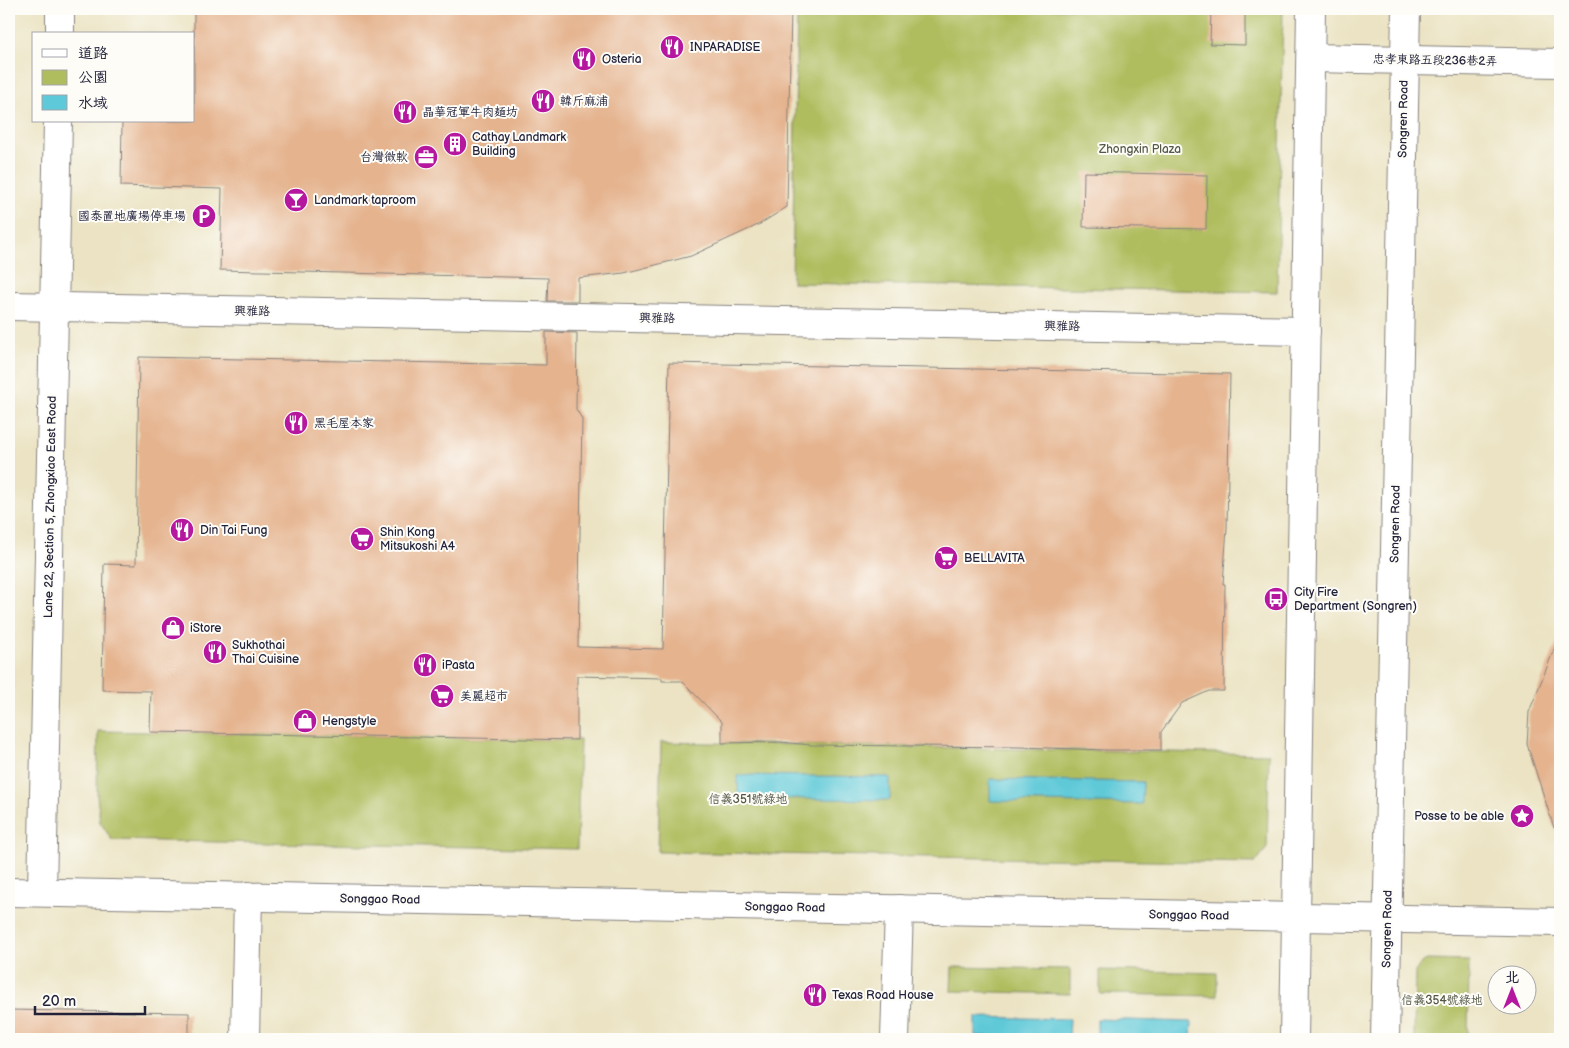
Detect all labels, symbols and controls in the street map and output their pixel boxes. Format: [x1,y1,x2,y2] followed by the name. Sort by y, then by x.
[32,32,195,122] legend
[659,34,685,60] restaurant icon: INPARADISE
[690,40,760,55] place label: INPARADISE
[78,44,108,63] text: 道路
[571,46,597,72] restaurant icon: Osteria
[602,52,642,67] place label: Osteria
[1373,52,1497,69] street label: 忠孝東路五段236巷2弄
[78,68,108,87] text: 公園
[1395,80,1412,158] street label: Songren Road
[530,88,556,114] restaurant icon: 韓斤麻浦
[78,94,108,113] text: 水域
[560,94,608,109] place label: 韓斤麻浦
[392,99,418,125] restaurant icon: 晶華冠軍牛肉麺坊
[422,105,518,120] place label: 晶華冠軍牛肉麺坊
[472,130,566,159] place label: Cathay Landmark Building
[442,131,468,157] building icon: Cathay Landmark Building
[1098,142,1181,157] park label: Zhongxin Plaza
[413,144,439,170] office icon: 台灣微軟
[360,150,408,165] place label: 台灣微軟
[283,187,309,213] bar icon: Landmark taproom
[314,193,416,208] place label: Landmark taproom
[191,203,217,229] parking icon: 國泰置地廣場停車場
[78,209,186,224] place label: 國泰置地廣場停車場
[234,304,270,319] street label: 興雅路
[639,311,675,326] street label: 興雅路
[1044,319,1080,334] street label: 興雅路
[41,396,60,618] street label: Lane 22, Section 5, Zhongxiao East Road
[283,410,309,436] restaurant icon: 黑毛屋本家
[314,416,374,431] place label: 黑毛屋本家
[1387,485,1404,563] street label: Songren Road
[169,517,195,543] restaurant icon: Din Tai Fung
[200,523,267,538] place label: Din Tai Fung
[380,525,456,554] place label: Shin Kong Mitsukoshi A4
[349,526,375,552] supermarket icon: Shin Kong Mitsukoshi A4
[933,545,959,571] supermarket icon: BELLAVITA
[964,551,1025,566] place label: BELLAVITA
[1294,585,1417,614] place label: City Fire Department (Songren)
[1263,586,1289,612] bus stop icon: City Fire Department (Songren)
[160,615,186,641] shop icon: iStore
[190,621,221,636] place label: iStore
[232,638,299,667] place label: Sukhothai Thai Cuisine
[202,639,228,665] restaurant icon: Sukhothai Thai Cuisine
[412,652,438,678] restaurant icon: iPasta
[442,658,475,673] place label: iPasta
[429,683,455,709] supermarket icon: 美麗超市
[460,689,508,704] place label: 美麗超市
[292,708,318,734] shop icon: Hengstyle
[322,714,376,729] place label: Hengstyle
[709,792,787,807] park label: 信義351號綠地
[1509,803,1535,829] place icon: Posse to be able
[1414,809,1504,824] place label: Posse to be able
[1379,890,1396,968] street label: Songren Road
[340,891,421,908] street label: Songgao Road
[745,899,826,916] street label: Songgao Road
[1149,907,1230,924] street label: Songgao Road
[1486,966,1536,1016] north arrow
[1505,969,1519,986] text: 北
[802,982,828,1008] restaurant icon: Texas Road House
[35,983,145,1015] scale bar
[832,988,934,1003] place label: Texas Road House
[42,992,76,1011] text: 20 m
[1401,993,1483,1008] park label: 信義354號綠地

